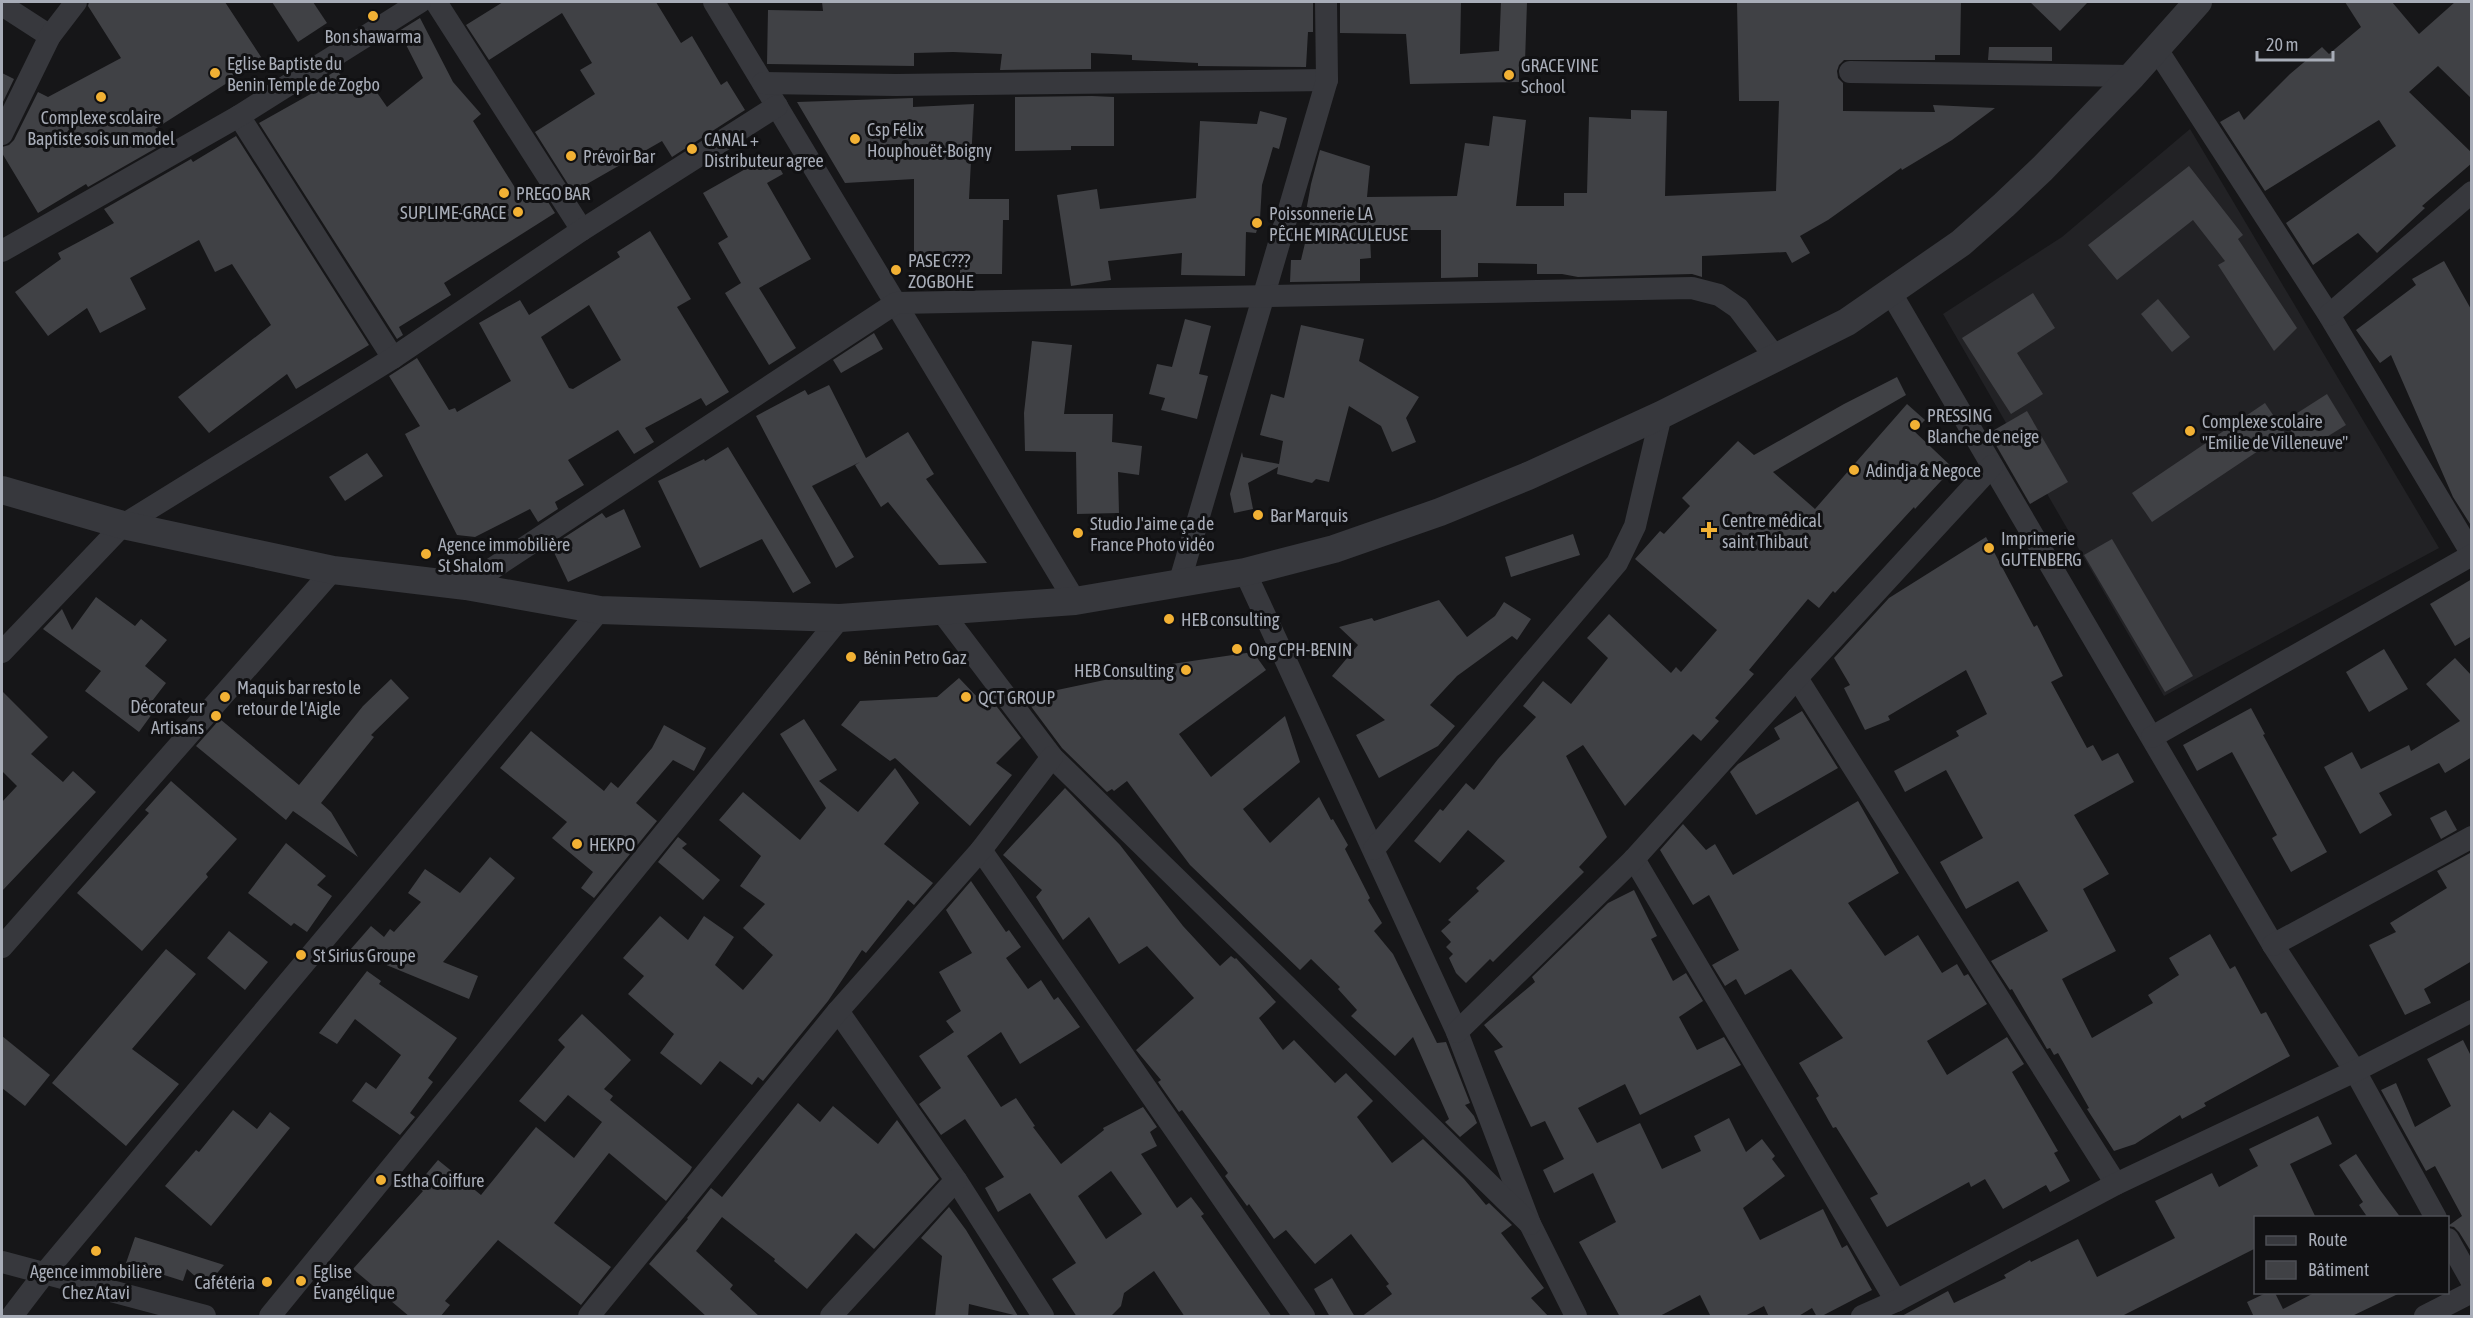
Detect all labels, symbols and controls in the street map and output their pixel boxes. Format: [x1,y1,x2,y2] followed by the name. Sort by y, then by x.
[366,9,380,23] marker: Bon shawarma
[2257,24,2334,62] scale bar
[324,26,422,47] place label: Bon shawarma
[2266,34,2298,55] text: 20 m
[227,53,380,95] place label: Eglise Baptiste du Benin Temple de Zogbo
[1521,55,1599,97] place label: GRACE VINE School
[208,66,222,80] marker: Eglise Baptiste du Benin Temple de Zogbo
[1502,68,1516,82] marker: GRACE VINE School
[94,90,108,104] marker: Complexe scolaire Baptiste sois un model
[27,107,175,149] place label: Complexe scolaire Baptiste sois un model
[867,119,992,161] place label: Csp Félix Houphouët-Boigny
[704,129,824,171] place label: CANAL + Distributeur agree
[848,132,862,146] marker: Csp Félix Houphouët-Boigny
[685,142,699,156] marker: CANAL + Distributeur agree
[583,146,656,167] place label: Prévoir Bar
[564,149,578,163] marker: Prévoir Bar
[516,183,590,204] place label: PREGO BAR
[497,186,511,200] marker: PREGO BAR
[400,202,506,223] place label: SUPLIME-GRACE
[1269,203,1408,245] place label: Poissonnerie LA PÊCHE MIRACULEUSE
[511,205,525,219] marker: SUPLIME-GRACE
[1250,216,1264,230] marker: Poissonnerie LA PÊCHE MIRACULEUSE
[908,250,974,292] place label: PASE C??? ZOGBOHE
[889,263,903,277] marker: PASE C??? ZOGBOHE
[1927,405,2039,447] place label: PRESSING Blanche de neige
[2202,411,2348,453] place label: Complexe scolaire "Emilie de Villeneuve"
[1908,418,1922,432] marker: PRESSING Blanche de neige
[2183,424,2197,438] marker: Complexe scolaire "Emilie de Villeneuve"
[1866,460,1981,481] place label: Adindja & Negoce
[1847,463,1861,477] marker: Adindja & Negoce
[1270,505,1348,526] place label: Bar Marquis
[1251,508,1265,522] marker: Bar Marquis
[1722,510,1822,552] place label: Centre médical saint Thibaut
[1090,513,1215,555] place label: Studio J'aime ça de France Photo vidéo
[1700,521,1718,539] marker: Centre médical saint Thibaut
[1071,526,1085,540] marker: Studio J'aime ça de France Photo vidéo
[2001,528,2082,570] place label: Imprimerie GUTENBERG
[438,534,570,576] place label: Agence immobilière St Shalom
[1982,541,1996,555] marker: Imprimerie GUTENBERG
[419,547,433,561] marker: Agence immobilière St Shalom
[1181,609,1280,630] place label: HEB consulting
[1162,612,1176,626] marker: HEB consulting
[1249,639,1352,660] place label: Ong CPH-BENIN
[1230,642,1244,656] marker: Ong CPH-BENIN
[863,647,967,668] place label: Bénin Petro Gaz
[844,650,858,664] marker: Bénin Petro Gaz
[1074,660,1174,681] place label: HEB Consulting
[1179,663,1193,677] marker: HEB Consulting
[237,677,361,719] place label: Maquis bar resto le retour de l'Aigle
[978,687,1055,708] place label: QCT GROUP
[218,690,232,704] marker: Maquis bar resto le retour de l'Aigle
[959,690,973,704] marker: QCT GROUP
[130,696,205,738] place label: Décorateur Artisans
[209,709,223,723] marker: Décorateur Artisans
[589,834,635,855] place label: HEKPO
[570,837,584,851] marker: HEKPO
[313,945,416,966] place label: St Sirius Groupe
[294,948,308,962] marker: St Sirius Groupe
[393,1170,484,1191] place label: Estha Coiffure
[374,1173,388,1187] marker: Estha Coiffure
[2254,1216,2449,1294] legend
[2308,1229,2347,1250] text: Route
[89,1244,103,1258] marker: Agence immobilière Chez Atavi
[2308,1259,2369,1280] text: Bâtiment
[30,1261,162,1303] place label: Agence immobilière Chez Atavi
[313,1261,395,1303] place label: Eglise Évangélique
[194,1272,255,1293] place label: Cafétéria
[294,1274,308,1288] marker: Eglise Évangélique
[260,1275,274,1289] marker: Cafétéria

